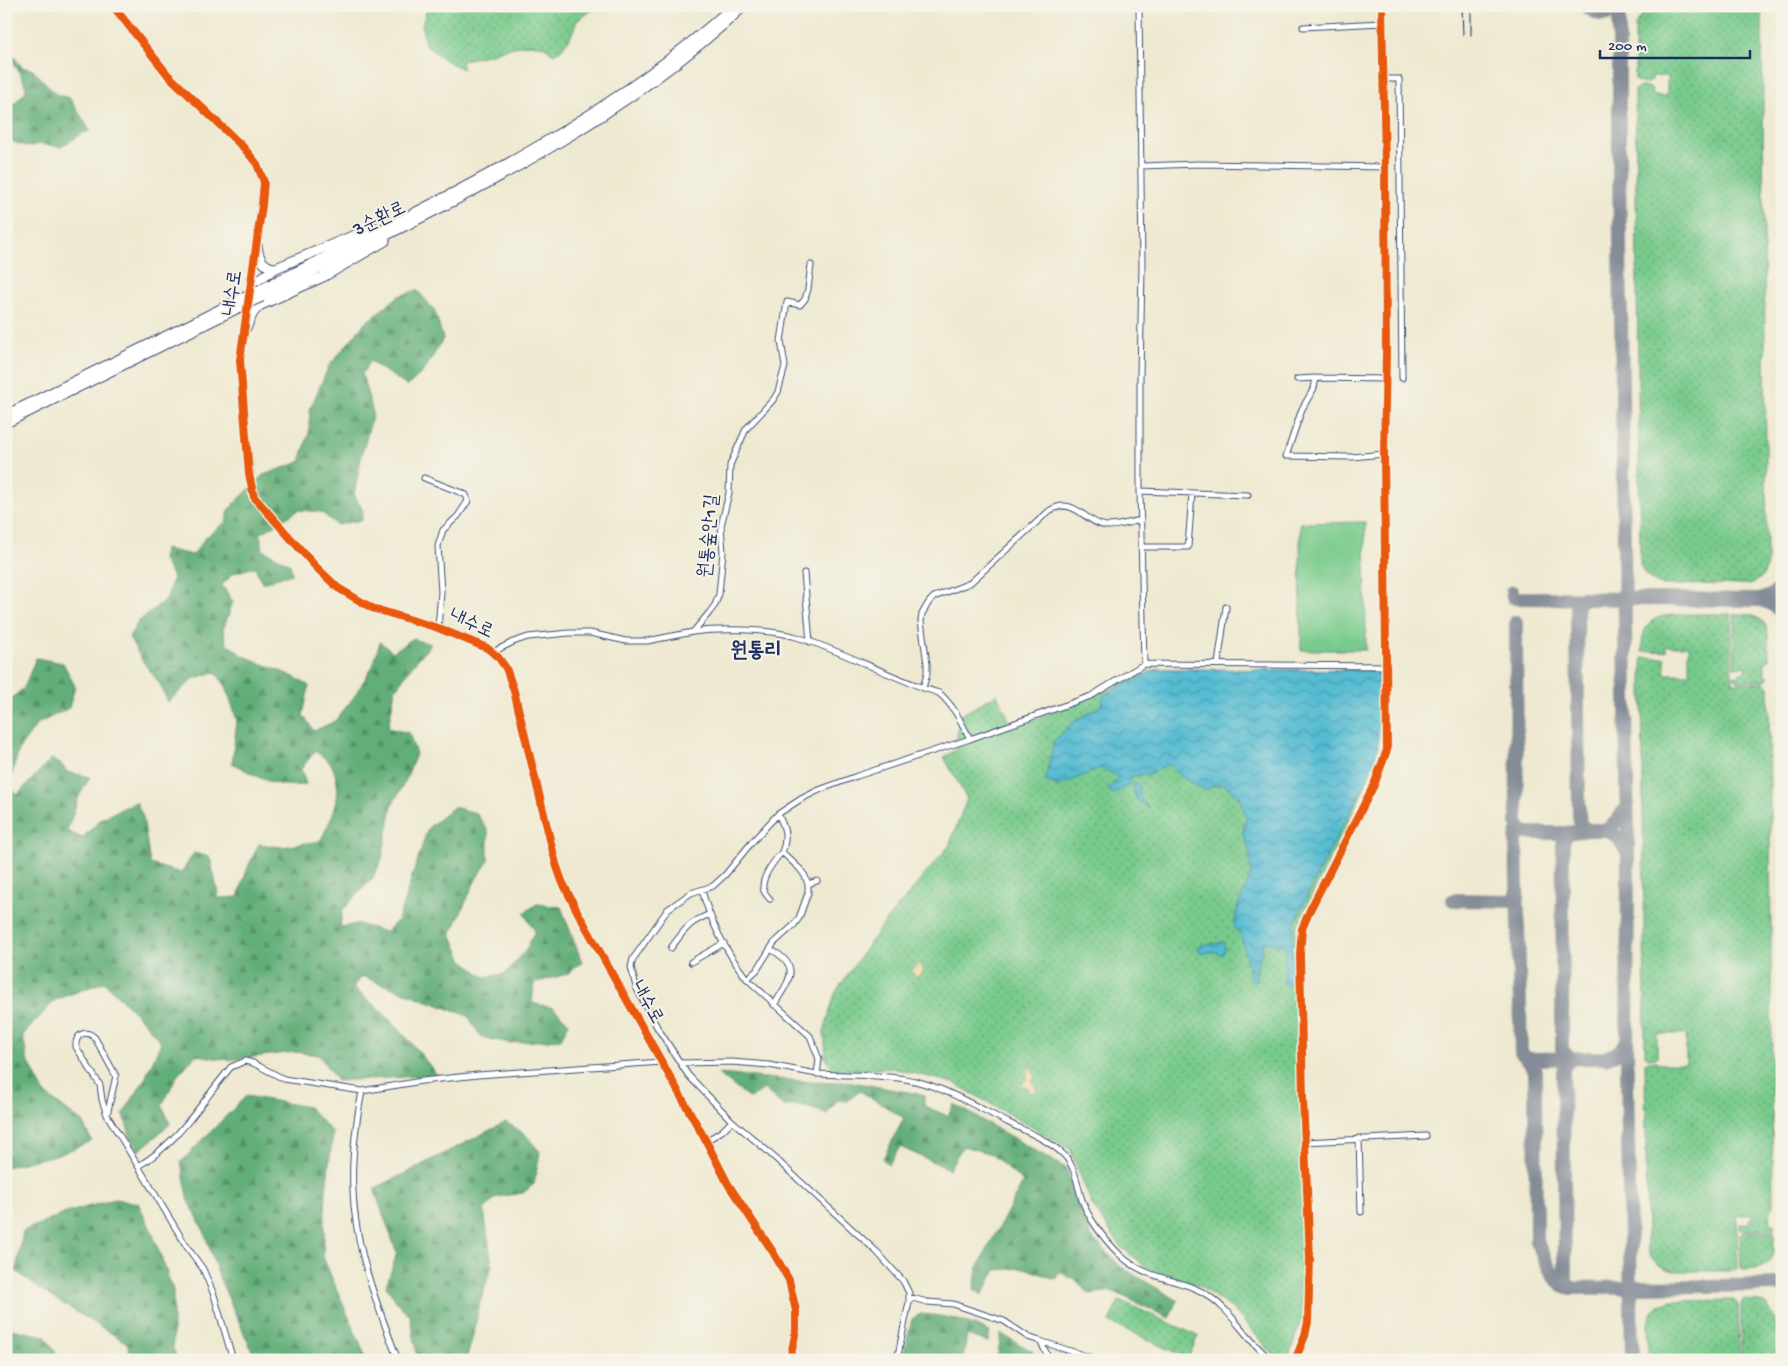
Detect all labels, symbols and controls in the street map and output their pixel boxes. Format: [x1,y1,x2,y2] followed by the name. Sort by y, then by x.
[1600,28,1750,60] scale bar
[1608,38,1647,56] text: 200 m
[349,197,410,243] street label: 3순환로
[219,269,249,317] street label: 내수로
[695,493,725,579] street label: 원통숲안1길
[445,605,497,645] street label: 내수로
[731,640,781,665] district label: 원통리
[625,977,667,1029] street label: 내수로

